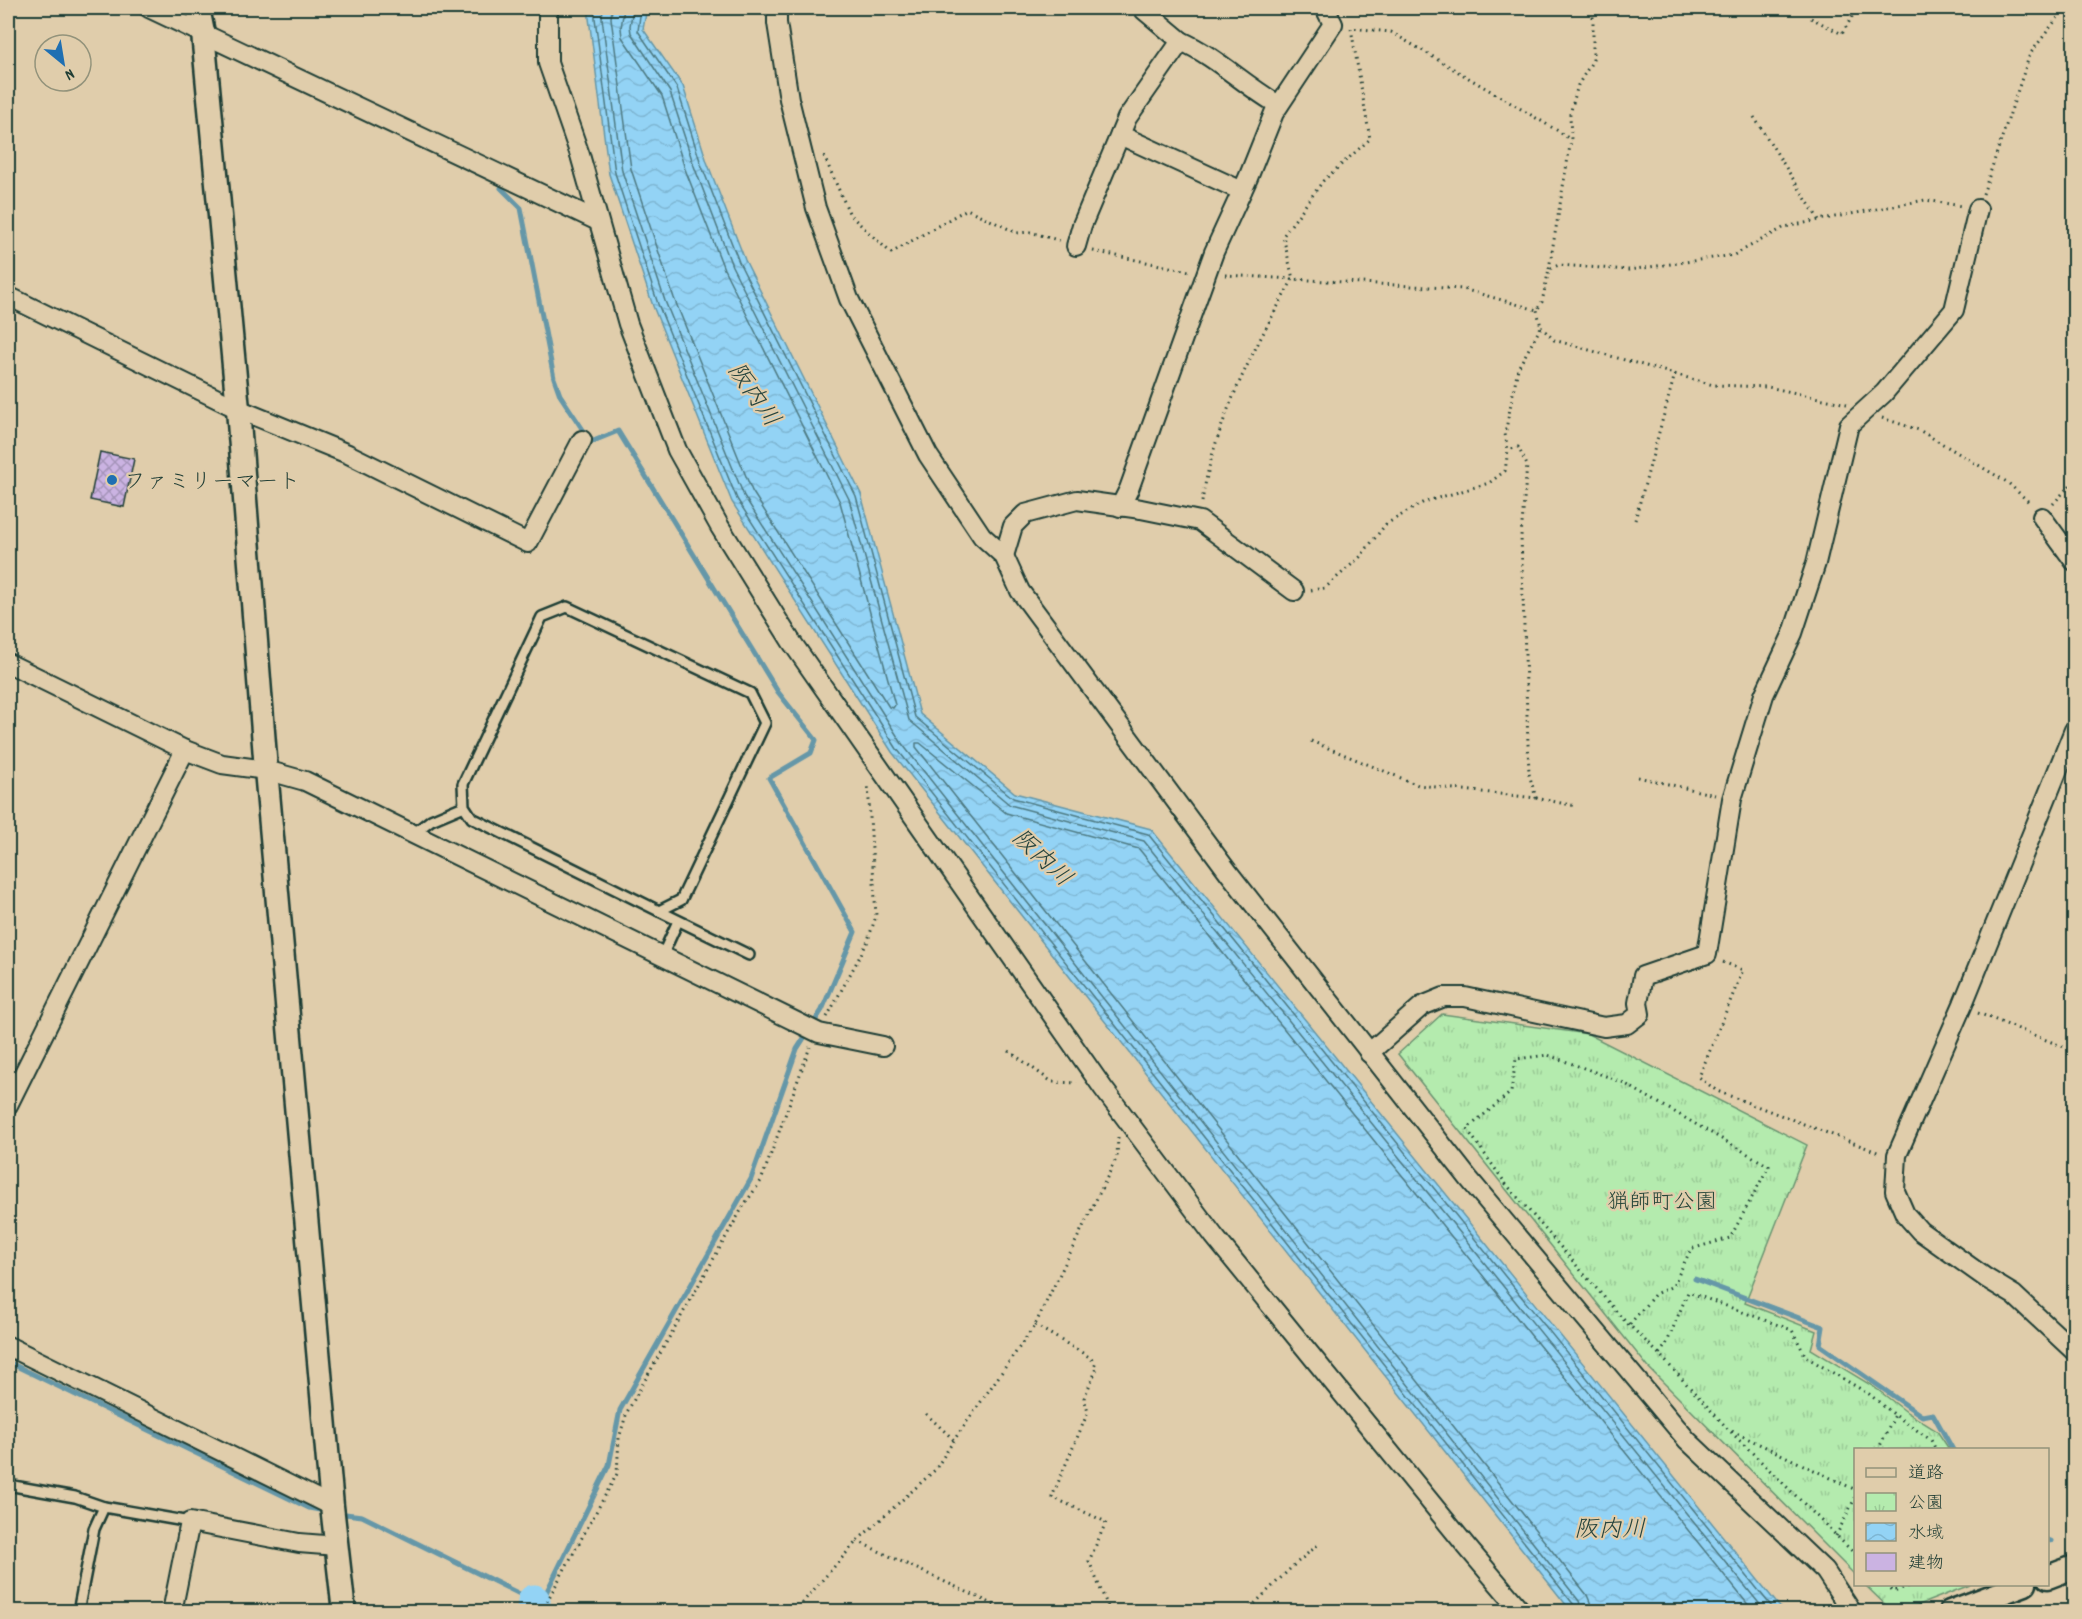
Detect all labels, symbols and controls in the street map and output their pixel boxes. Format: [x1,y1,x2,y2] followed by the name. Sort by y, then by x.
[33,33,93,93] north arrow
[60,62,78,86] text: N
[718,356,787,435] water label: 阪内川
[124,468,300,499] place label: ファミリーマート
[105,473,119,487] marker: ファミリーマート
[1003,822,1079,896] water label: 阪内川
[1607,1188,1717,1219] park label: 猟師町公園
[1854,1448,2049,1586] legend
[1908,1462,1944,1487] text: 道路
[1908,1492,1944,1517] text: 公園
[1574,1514,1646,1548] water label: 阪内川
[1908,1522,1944,1547] text: 水域
[1908,1552,1944,1577] text: 建物

